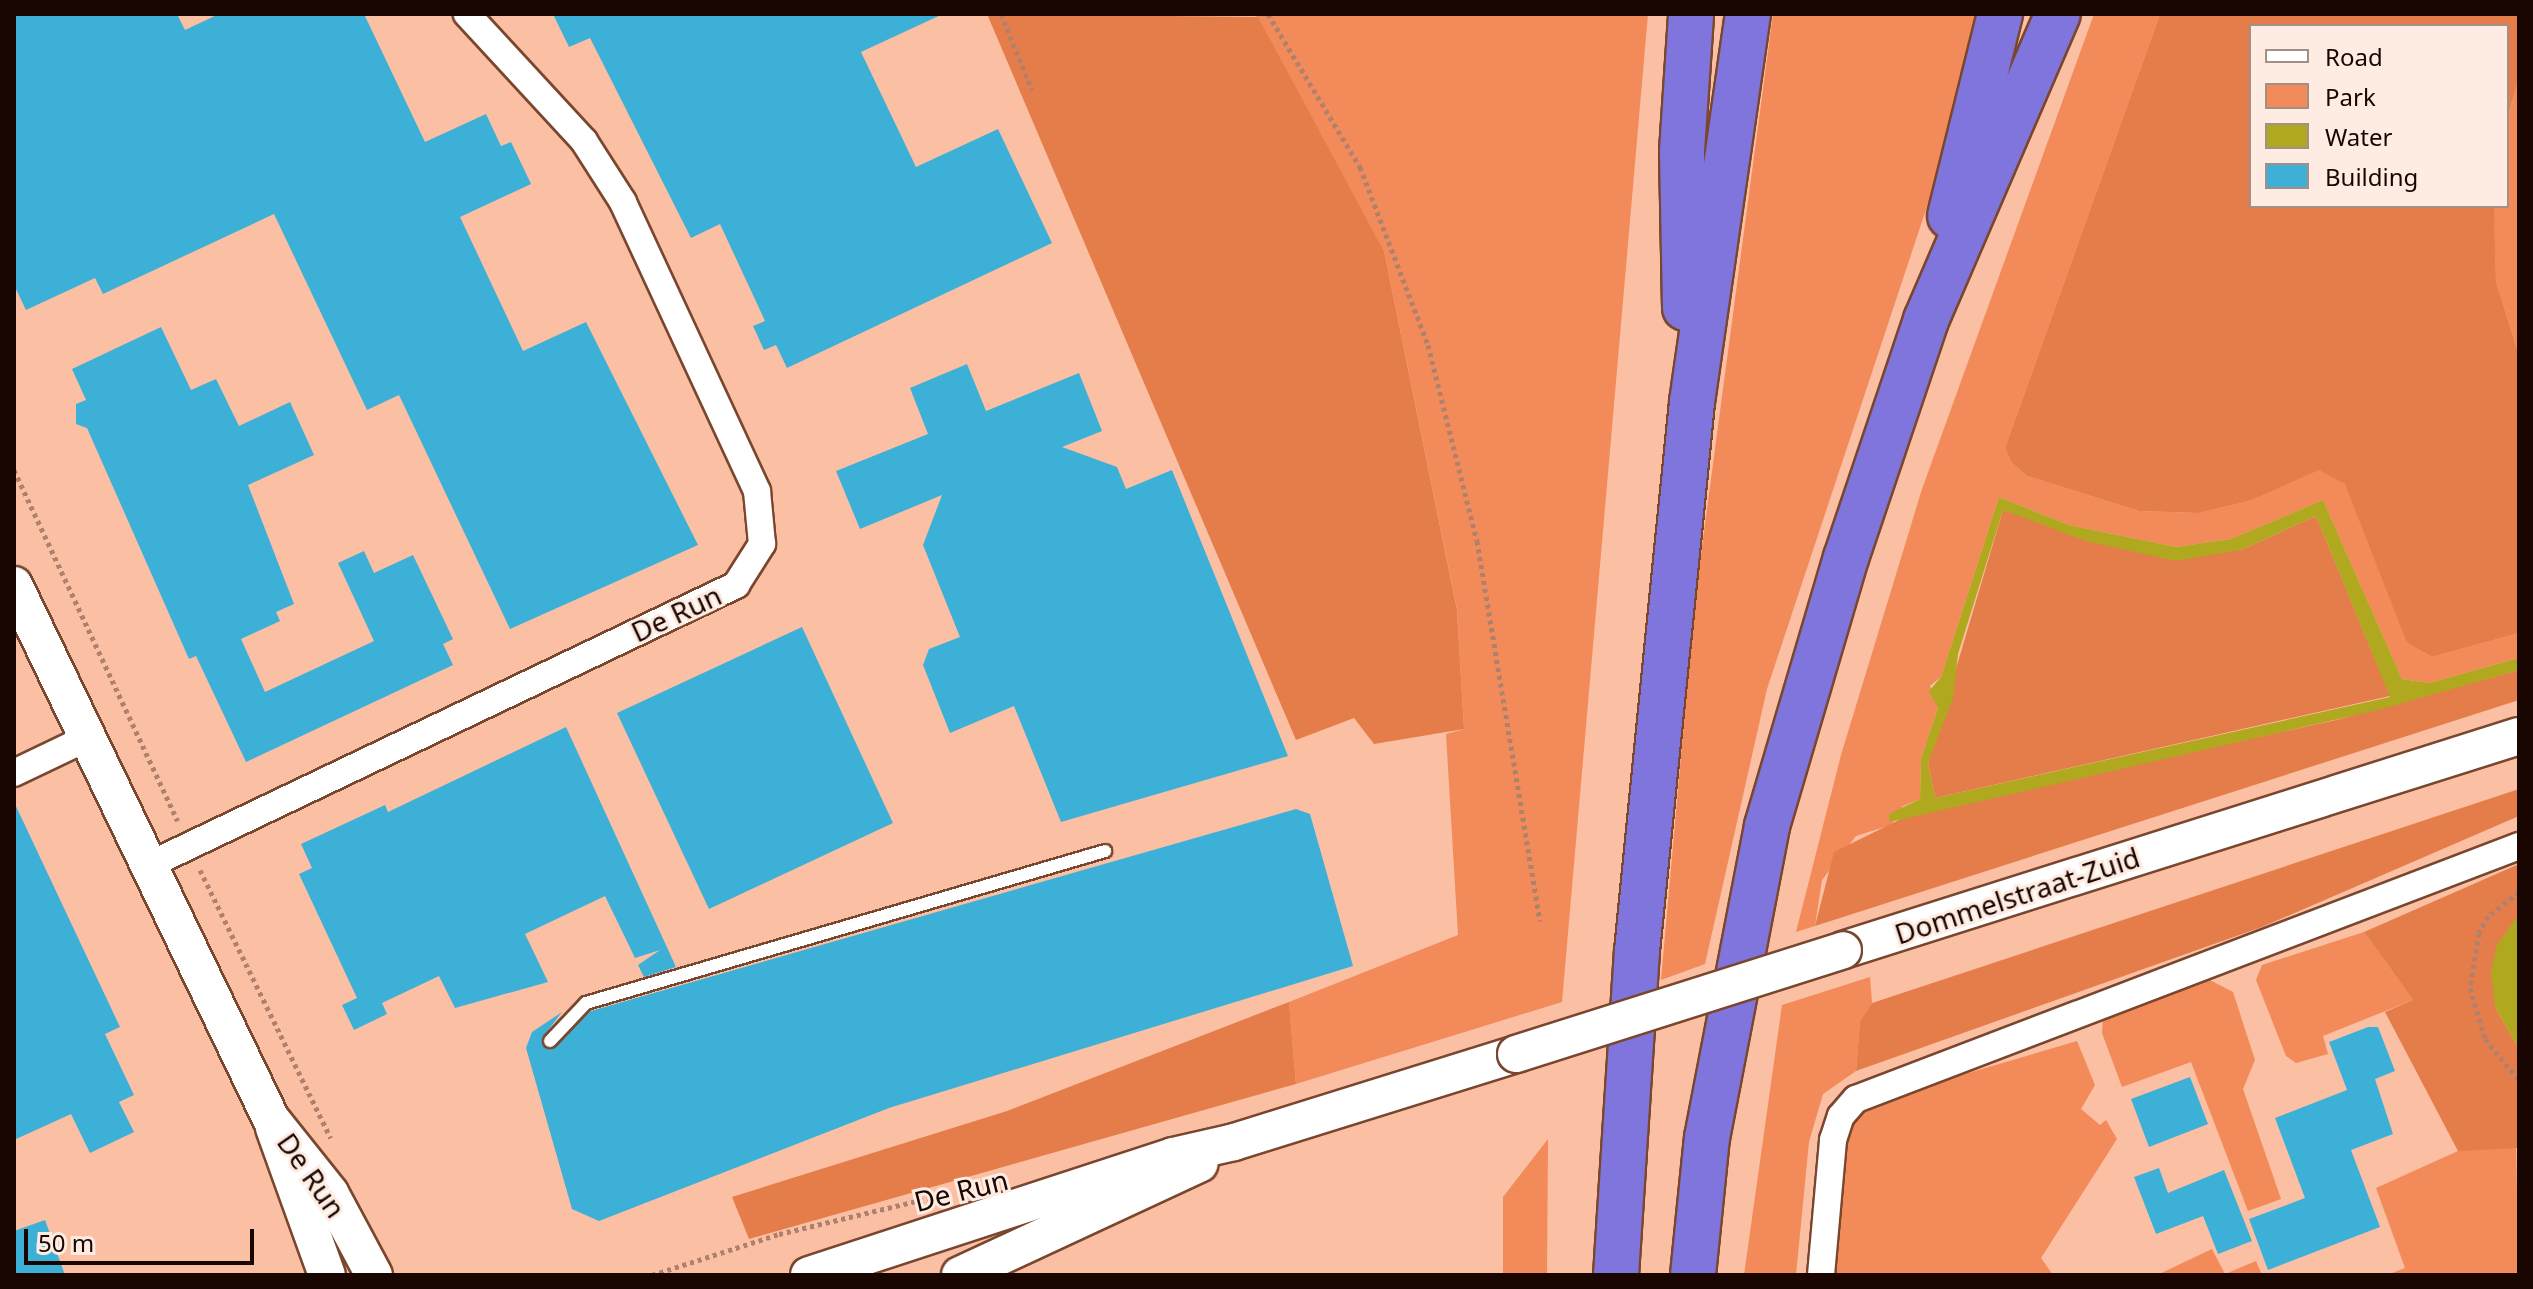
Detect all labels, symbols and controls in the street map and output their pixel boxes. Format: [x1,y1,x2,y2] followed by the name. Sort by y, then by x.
[2249,24,2509,208] legend
[2325,40,2383,73] text: Road
[2325,80,2376,113] text: Park
[2325,120,2392,153] text: Water
[2325,160,2418,193] text: Building
[626,578,726,648] street label: De Run
[1890,840,2144,950] street label: Dommelstraat-Zuid
[271,1126,353,1224] street label: De Run
[911,1162,1011,1218] street label: De Run
[28,1213,258,1263] scale bar
[38,1226,94,1259] text: 50 m

